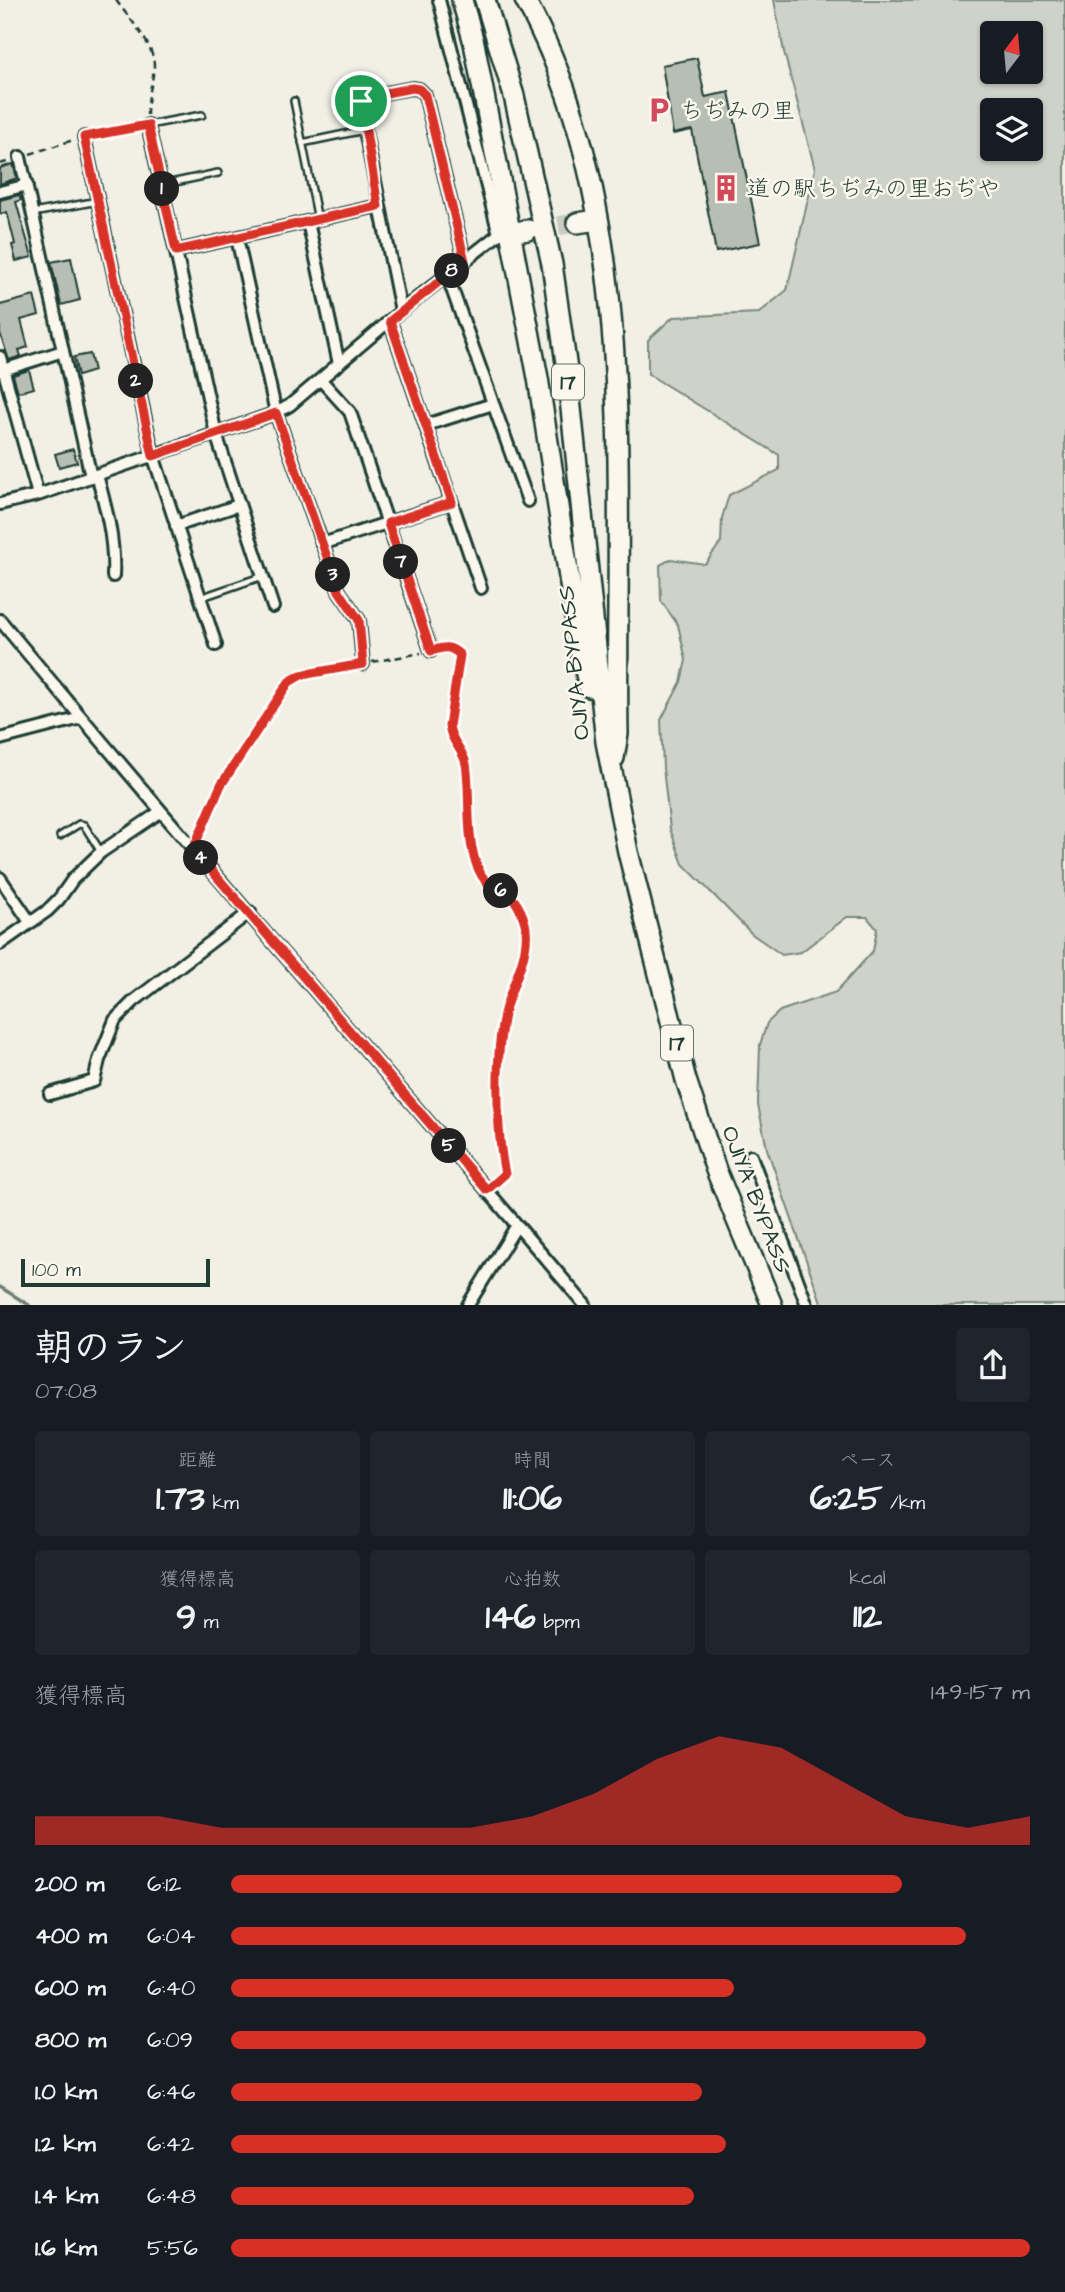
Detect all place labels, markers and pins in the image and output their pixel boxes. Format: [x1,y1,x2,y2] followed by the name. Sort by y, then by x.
[331,71,391,131] pin
[644,95,674,125] parking icon: ちぢみの里
[680,95,795,127] place label: ちぢみの里
[144,172,180,206] pin: 1
[711,173,741,203] building icon: 道の駅ちぢみの里おぢや
[747,173,1000,205] place label: 道の駅ちぢみの里おぢや
[434,254,470,288] pin: 8
[118,364,154,398] pin: 2
[384,544,418,580] pin: 7
[316,558,350,592] pin: 3
[184,840,218,876] pin: 4
[484,874,518,908] pin: 6
[432,1128,466,1164] pin: 5

